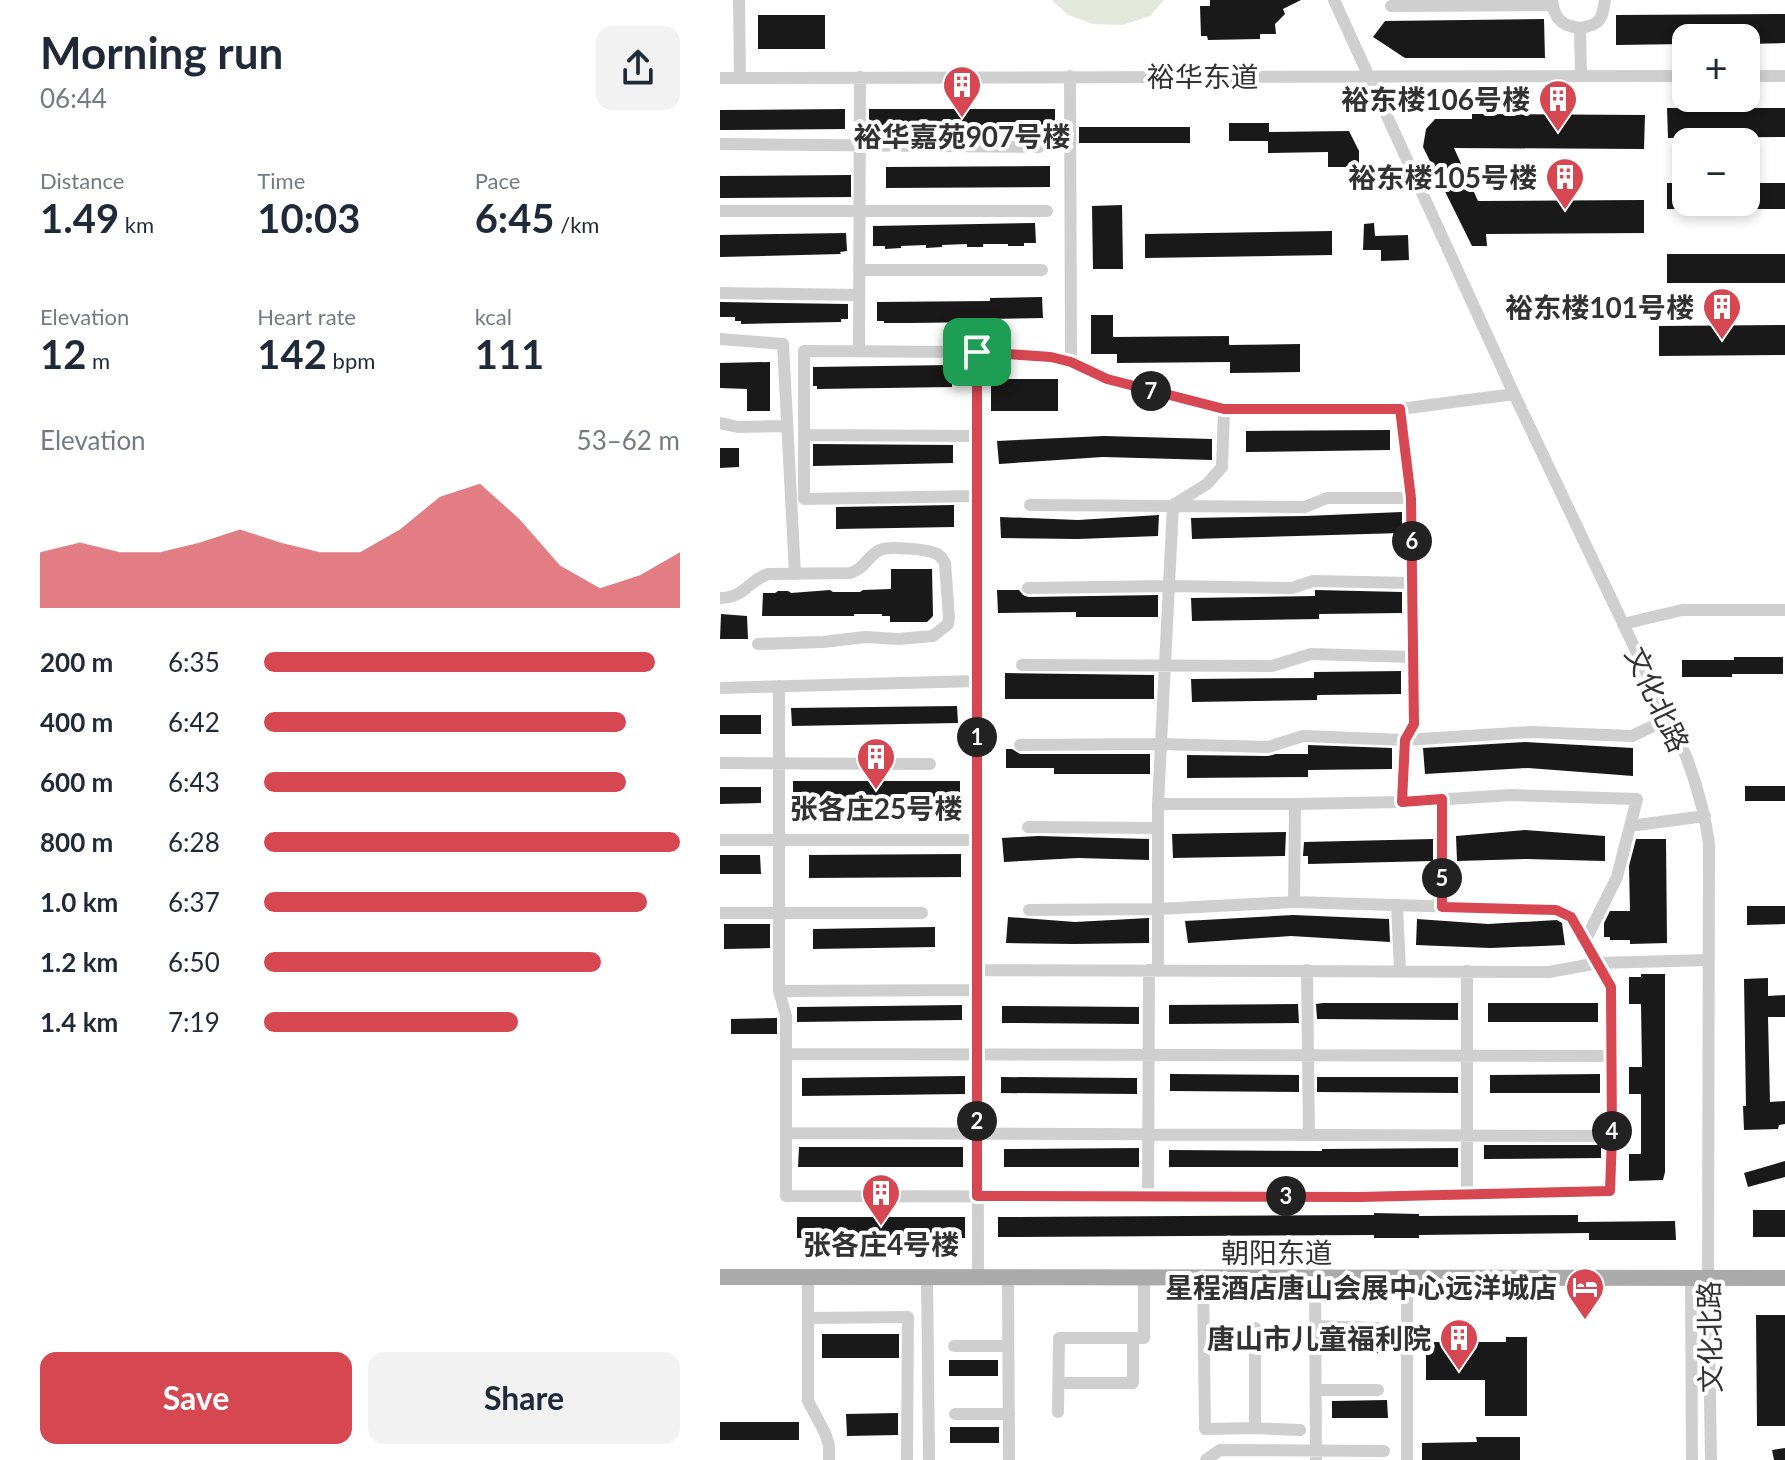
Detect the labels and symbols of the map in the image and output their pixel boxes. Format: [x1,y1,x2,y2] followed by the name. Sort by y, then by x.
[1147,59,1259,93] street label: 裕华东道
[941,64,983,119] building icon: 裕华嘉苑907号楼
[1537,78,1579,133] building icon: 裕东楼106号楼
[1341,82,1530,116] place label: 裕东楼106号楼
[854,119,1070,153] place label: 裕华嘉苑907号楼
[1544,156,1586,211] building icon: 裕东楼105号楼
[1348,160,1537,194] place label: 裕东楼105号楼
[1701,286,1743,341] building icon: 裕东楼101号楼
[1505,290,1694,324] place label: 裕东楼101号楼
[943,318,1011,386] pin
[1131,371,1171,411] pin: 7
[1392,521,1432,561] pin: 6
[1619,641,1697,757] street label: 文化北路
[957,717,997,757] pin: 1
[855,736,897,791] building icon: 张各庄25号楼
[790,791,962,825] place label: 张各庄25号楼
[1422,858,1462,898] pin: 5
[957,1101,997,1141] pin: 2
[1592,1111,1632,1151] pin: 4
[860,1172,902,1227] building icon: 张各庄4号楼
[1266,1176,1306,1216] pin: 3
[803,1227,959,1261] place label: 张各庄4号楼
[1221,1235,1333,1269] street label: 朝阳东道
[1564,1266,1606,1321] hotel icon: 星程酒店唐山会展中心远洋城店
[1165,1270,1557,1304] place label: 星程酒店唐山会展中心远洋城店
[1691,1281,1727,1393] street label: 文化北路
[1438,1317,1480,1372] building icon: 唐山市儿童福利院
[1207,1321,1431,1355] place label: 唐山市儿童福利院

